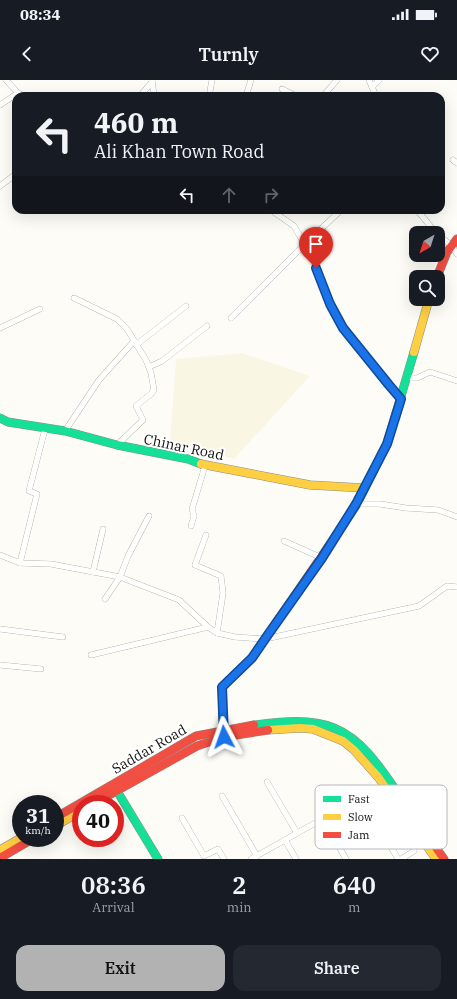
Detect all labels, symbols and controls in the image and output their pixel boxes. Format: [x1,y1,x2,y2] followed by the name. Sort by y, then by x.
[20,5,61,24] text: 08:34
[16,43,38,65] icon: back
[199,43,258,66] text: Turnly
[419,43,441,65] icon: heart
[94,104,178,141] text: 460 m
[28,108,80,160] icon: left
[94,140,264,163] text: Ali Khan Town Road
[176,184,198,206] icon: left
[218,184,240,206] icon: ahead
[260,184,282,206] icon: right
[409,226,445,262] north arrow
[409,226,445,306] map controls
[299,227,333,268] pin
[305,233,327,255] icon: arrive
[409,270,445,306] button: search
[142,430,226,464] street label: Chinar Road
[203,716,245,758] position arrow
[108,720,190,778] street label: Saddar Road
[315,785,447,849] legend
[348,792,370,806] text: Fast
[72,795,124,847] speed limit sign: 40
[26,802,50,829] text: 31
[348,810,373,824] text: Slow
[25,824,51,837] text: km/h
[348,828,370,842] text: Jam
[81,869,146,901] text: 08:36
[232,869,246,901] text: 2
[333,869,376,901] text: 640
[92,899,135,916] text: Arrival
[227,899,252,916] text: min
[348,899,361,916] text: m
[16,945,225,991] button: Exit
[233,945,441,991] button: Share

